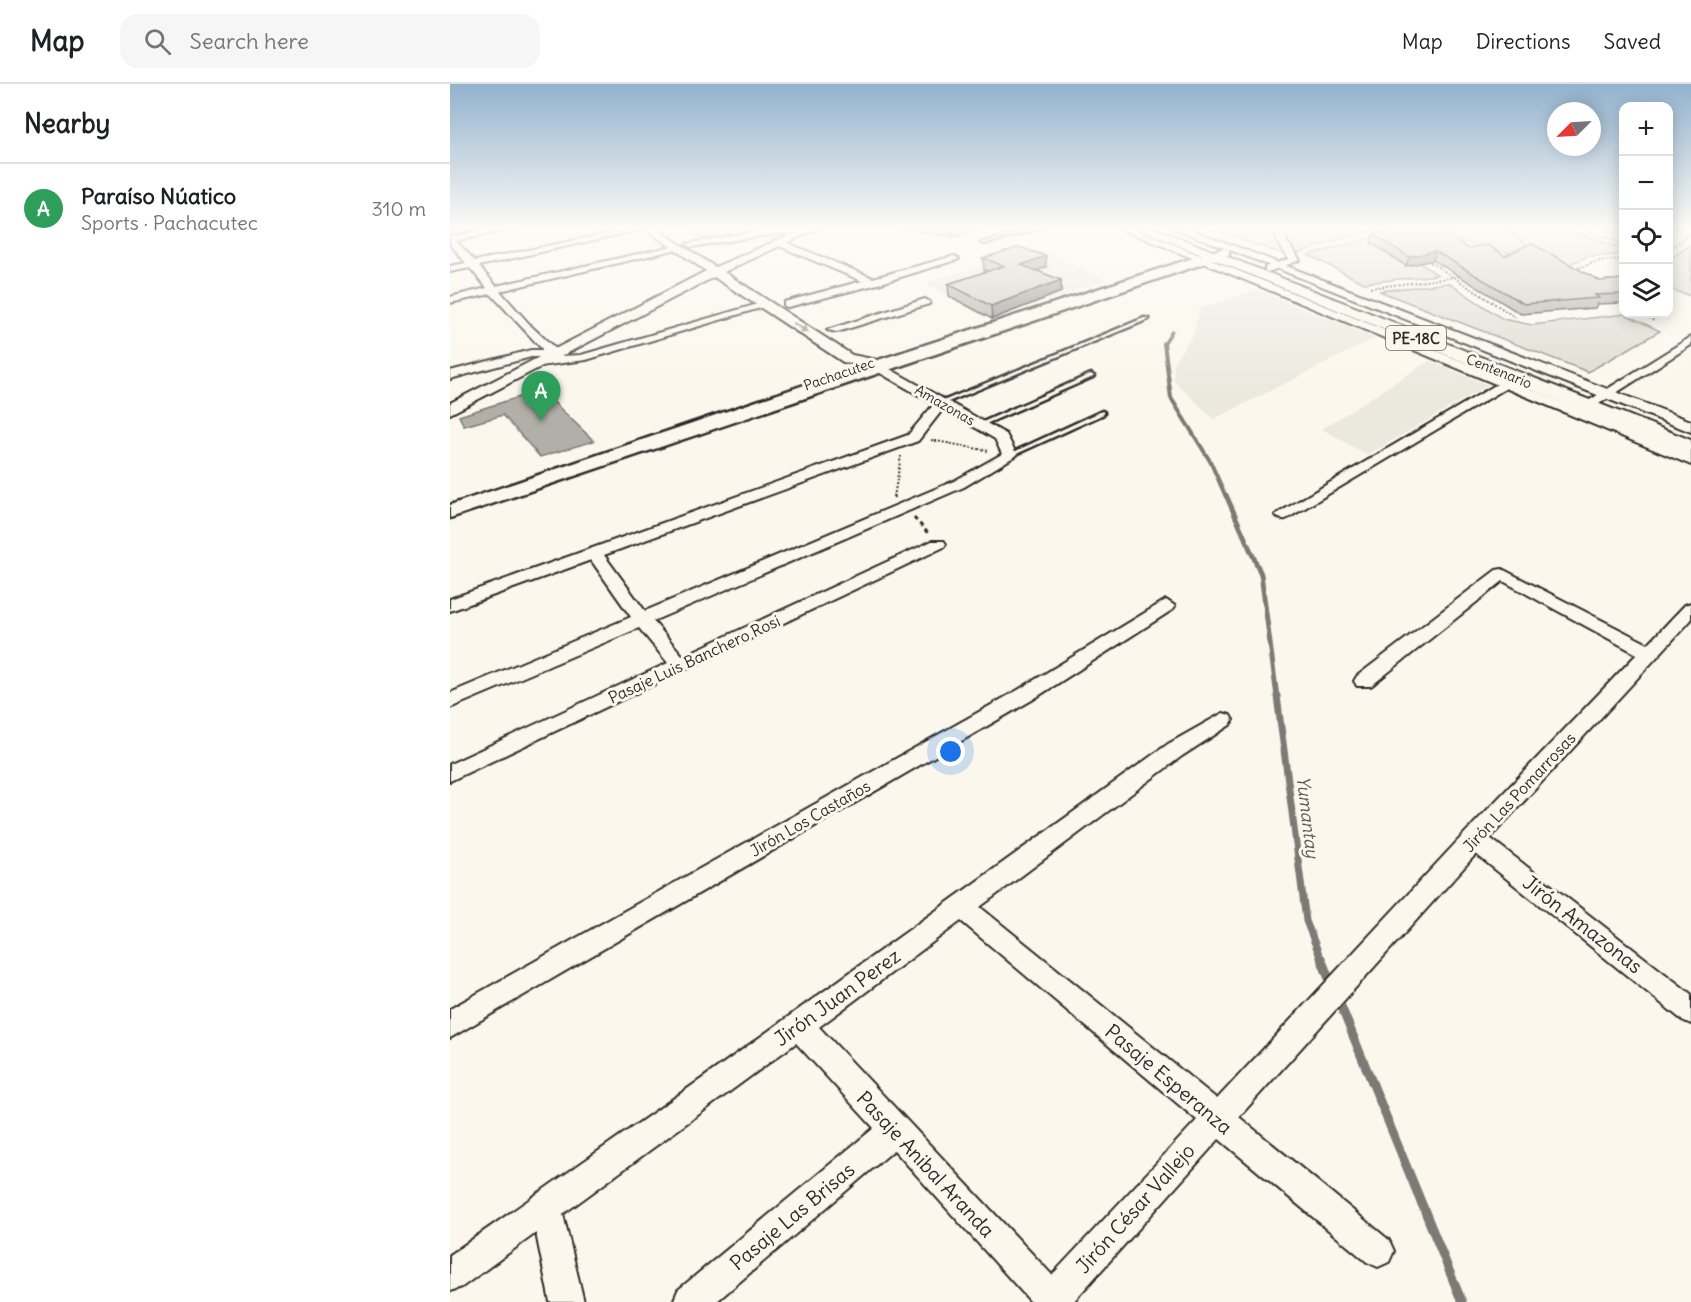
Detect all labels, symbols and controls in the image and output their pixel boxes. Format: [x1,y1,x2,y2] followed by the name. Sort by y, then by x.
[120,14,540,68] search box
[30,23,84,59] text: Map
[141,25,174,58] icon: search
[189,27,309,55] text: Search here
[1402,28,1443,55] text: Map
[1476,28,1570,55] text: Directions
[1603,28,1661,55] text: Saved
[1547,102,1601,156] north arrow
[1619,102,1673,318] map controls
[1619,102,1673,156] button: +
[24,107,110,140] text: Nearby
[1619,156,1673,210] button: −
[81,182,236,210] text: Paraíso Núatico
[37,196,50,221] text: A
[371,196,426,221] text: 310 m
[81,210,258,235] text: Sports · Pachacutec
[1619,210,1673,264] button: locate
[1619,264,1673,318] button: layers
[792,323,809,334] one-way arrow
[1386,326,1446,350] road number: PE-18C
[1463,350,1535,392] street label: Centenario
[801,353,877,395] street label: Pachacutec
[522,372,560,421] pin: A
[912,381,978,429] street label: Amazonas
[605,610,783,708] street label: Pasaje Luis Banchero Rosi
[1458,728,1580,856] street label: Jirón Las Pomarrosas
[936,737,965,766] your location
[746,775,874,861] street label: Jirón Los Castaños
[1292,775,1325,861] water label: Yumantay
[1518,870,1648,978] street label: Jirón Amazonas
[769,943,905,1051] street label: Jirón Juan Perez
[1100,1019,1238,1139] street label: Pasaje Esperanza
[852,1086,1000,1242] street label: Pasaje Anibal Aranda
[1070,1138,1200,1278] street label: Jirón César Vallejo
[725,1157,859,1275] street label: Pasaje Las Brisas

